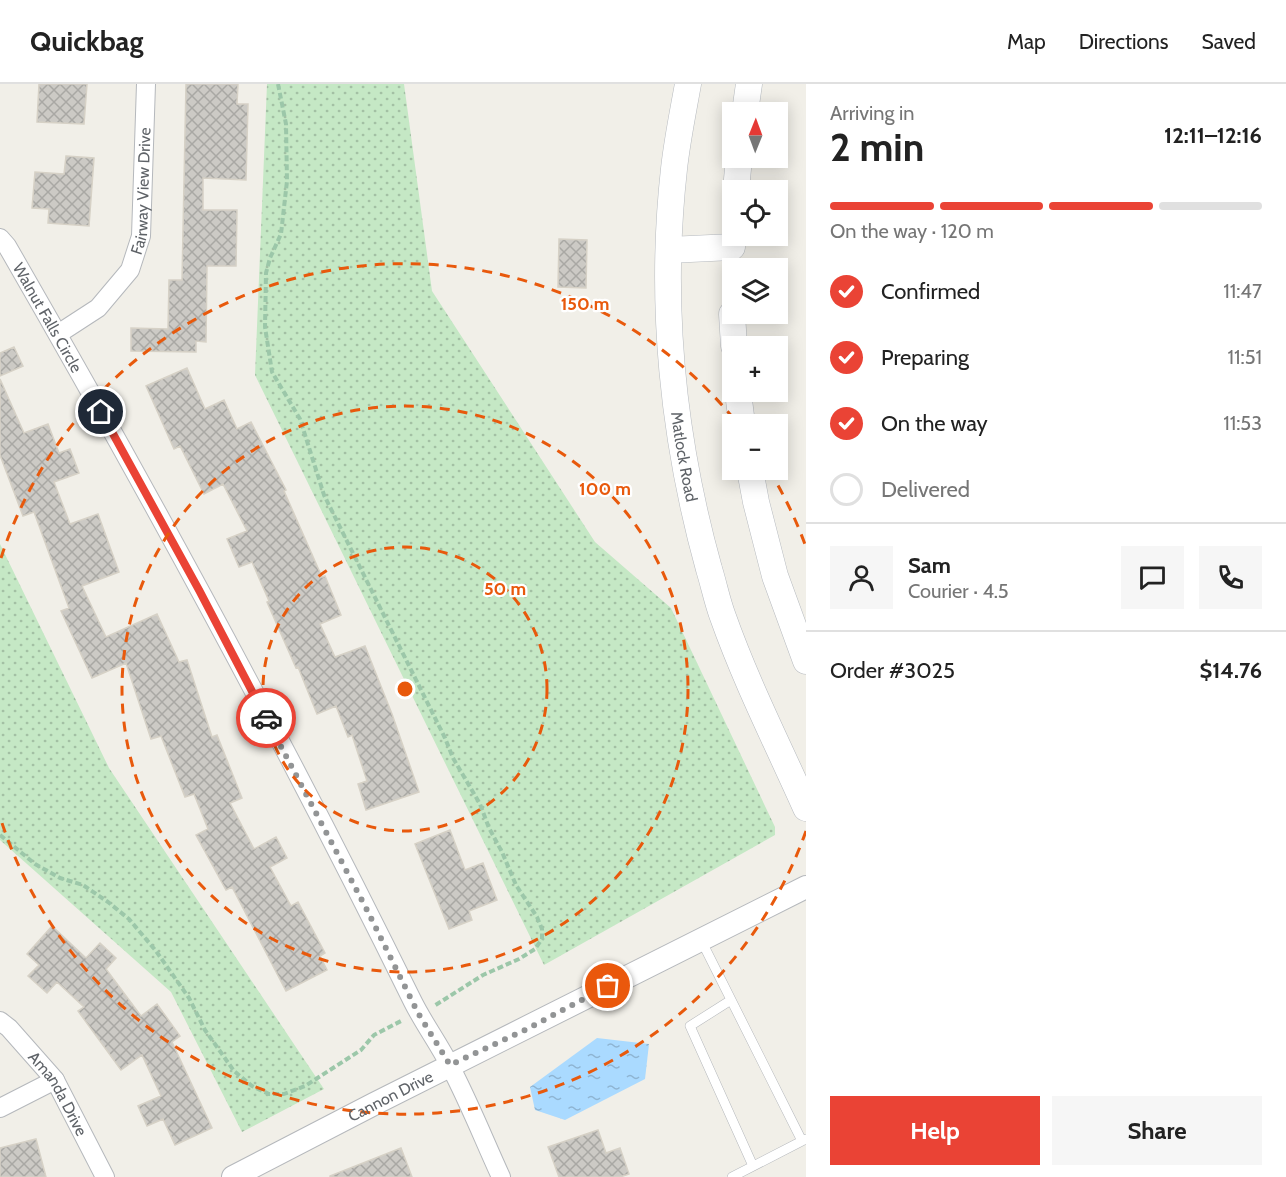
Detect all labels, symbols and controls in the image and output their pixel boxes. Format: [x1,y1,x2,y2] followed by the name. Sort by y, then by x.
[30,24,144,58] text: Quickbag
[1007,29,1046,54] text: Map
[1079,29,1168,54] text: Directions
[1201,29,1256,54] text: Saved
[830,101,914,125] text: Arriving in
[722,102,788,168] north arrow
[722,102,788,480] map controls
[1164,122,1262,149] text: 12:11–12:16
[830,123,924,171] text: 2 min
[127,127,155,257] street label: Fairway View Drive
[722,180,788,246] button: locate
[830,219,994,243] text: On the way · 120 m
[722,258,788,324] button: layers
[9,260,86,376] street label: Walnut Falls Circle
[830,275,863,308] icon: check
[881,278,980,305] text: Confirmed
[1223,279,1262,303] text: 11:47
[561,293,609,315] text: 150 m
[722,336,788,402] button: +
[830,341,863,374] icon: check
[881,344,969,371] text: Preparing
[1227,345,1262,369] text: 11:51
[75,386,126,437] pin
[84,395,117,428] icon: home
[830,407,863,440] icon: check
[667,410,701,504] street label: Matlock Road
[881,410,988,437] text: On the way
[1223,411,1262,435] text: 11:53
[722,414,788,480] button: −
[881,476,970,503] text: Delivered
[579,478,631,500] text: 100 m
[830,546,893,609] button: person
[1121,546,1184,609] button: chat
[1199,546,1262,609] button: phone
[908,552,951,579] text: Sam
[484,578,526,600] text: 50 m
[908,579,1009,603] text: Courier · 4.5
[830,657,955,684] text: Order #3025
[1199,657,1262,684] text: $14.76
[395,679,415,699] centre of rings
[236,688,296,748] courier
[250,702,283,735] icon: car
[582,960,633,1011] pin
[591,969,624,1002] icon: bag
[24,1048,91,1139] street label: Amanda Drive
[345,1067,436,1126] street label: Cannon Drive
[830,1096,1040,1165] button: Help
[1052,1096,1262,1165] button: Share

